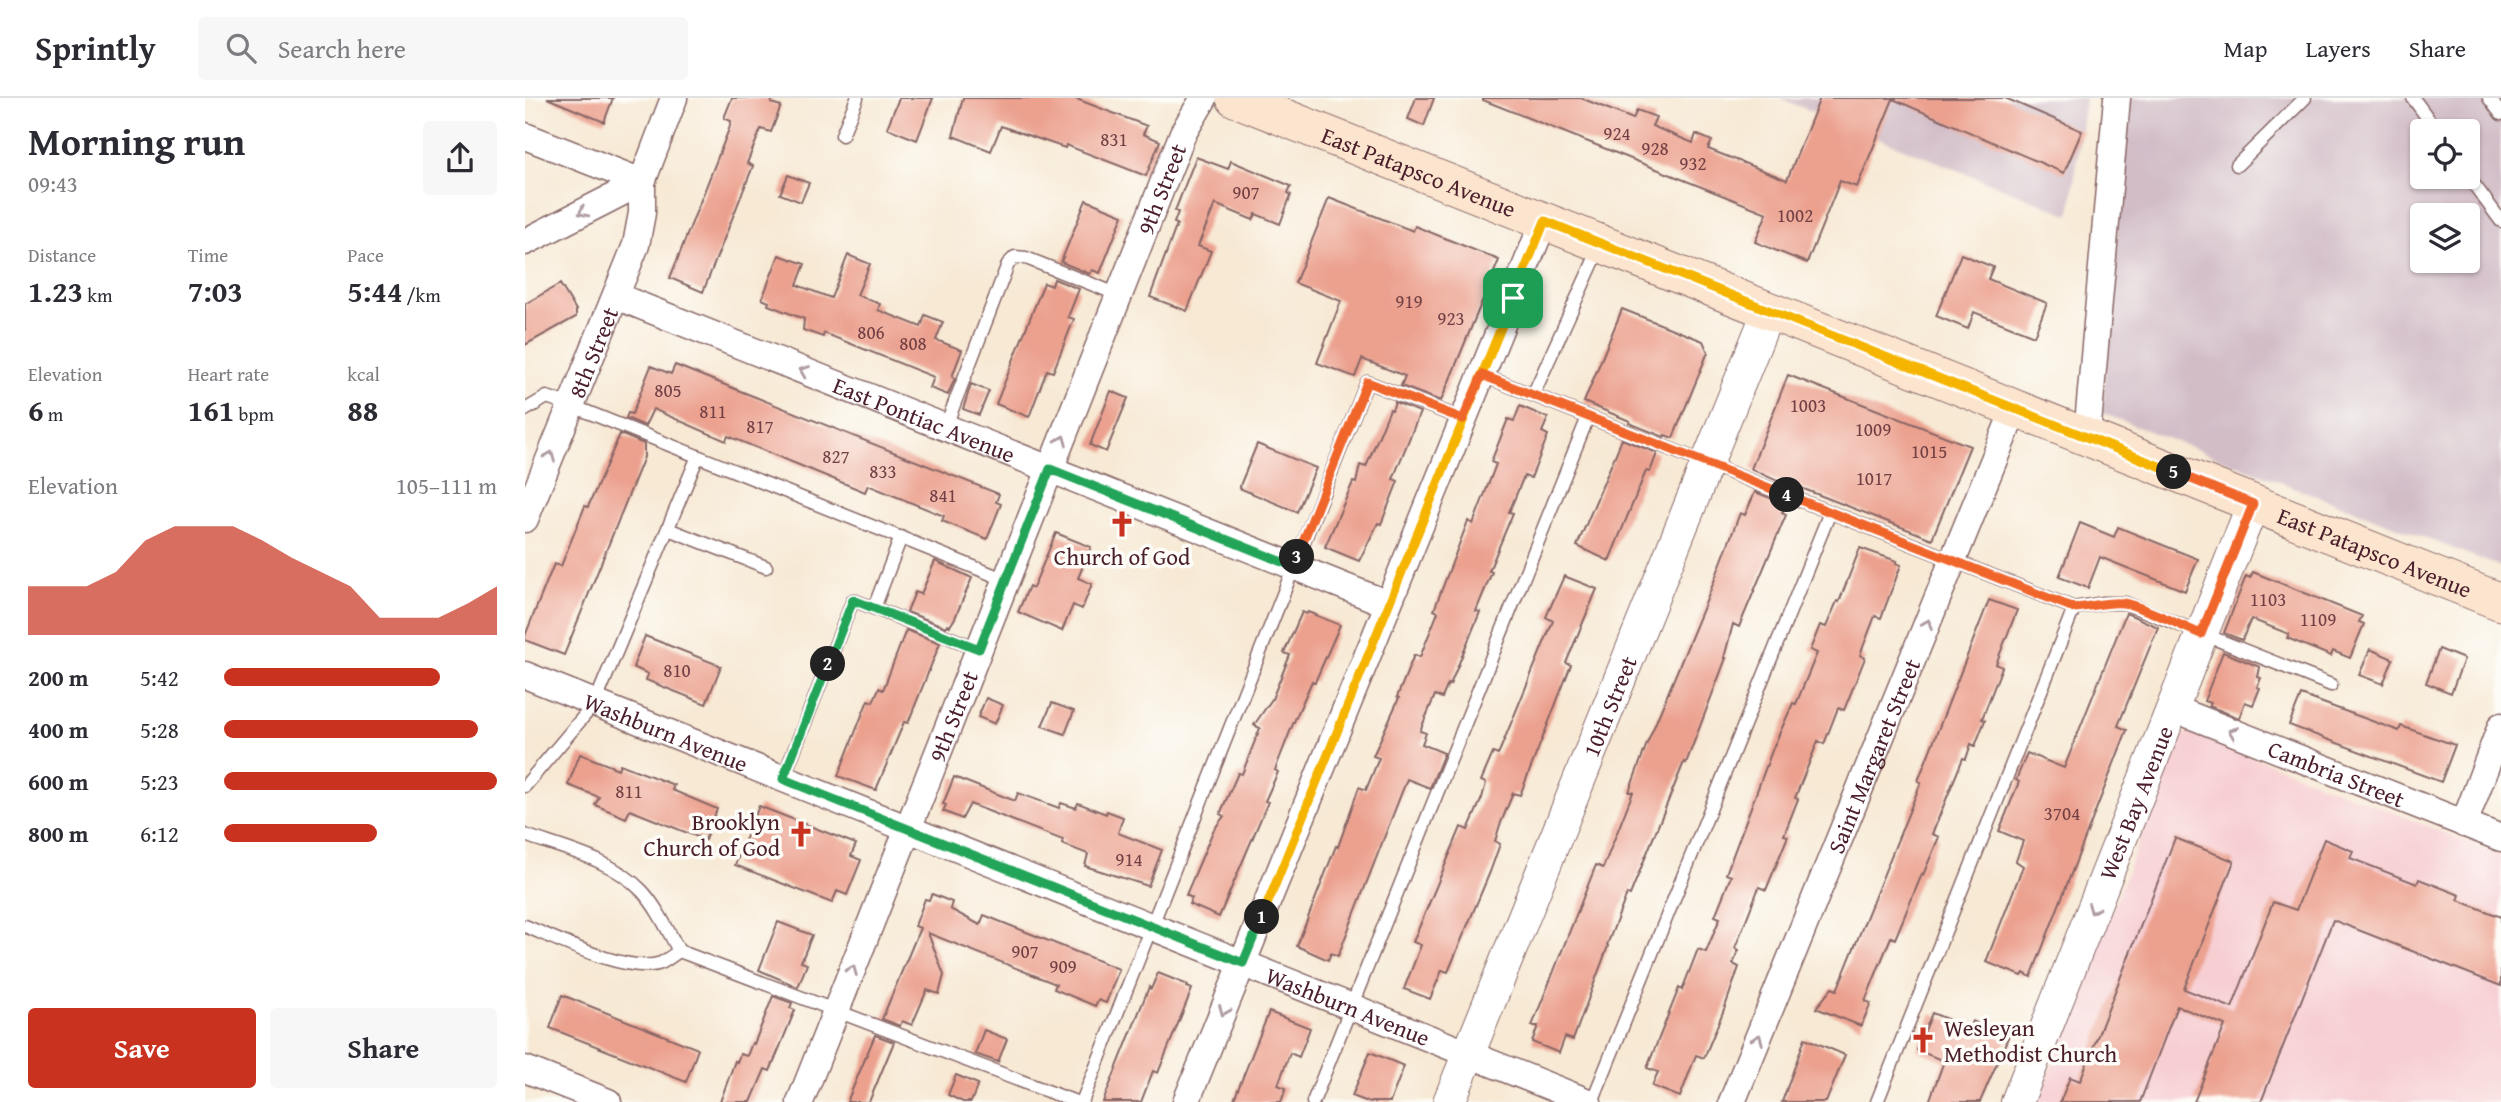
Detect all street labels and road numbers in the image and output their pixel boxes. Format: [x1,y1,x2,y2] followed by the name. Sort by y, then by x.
[1317,118,1521,225] street label: East Patapsco Avenue
[1128,138,1194,239] street label: 9th Street
[559,302,626,403] street label: 8th Street
[828,368,1020,470] street label: East Pontiac Avenue
[2273,498,2477,605] street label: East Patapsco Avenue
[1574,651,1644,762] street label: 10th Street
[1819,653,1928,858] street label: Saint Margaret Street
[920,666,985,766] street label: 9th Street
[579,684,753,779] street label: Washburn Avenue
[2090,721,2180,884] street label: West Bay Avenue
[2263,731,2410,815] street label: Cambria Street
[1261,958,1435,1053] street label: Washburn Avenue

